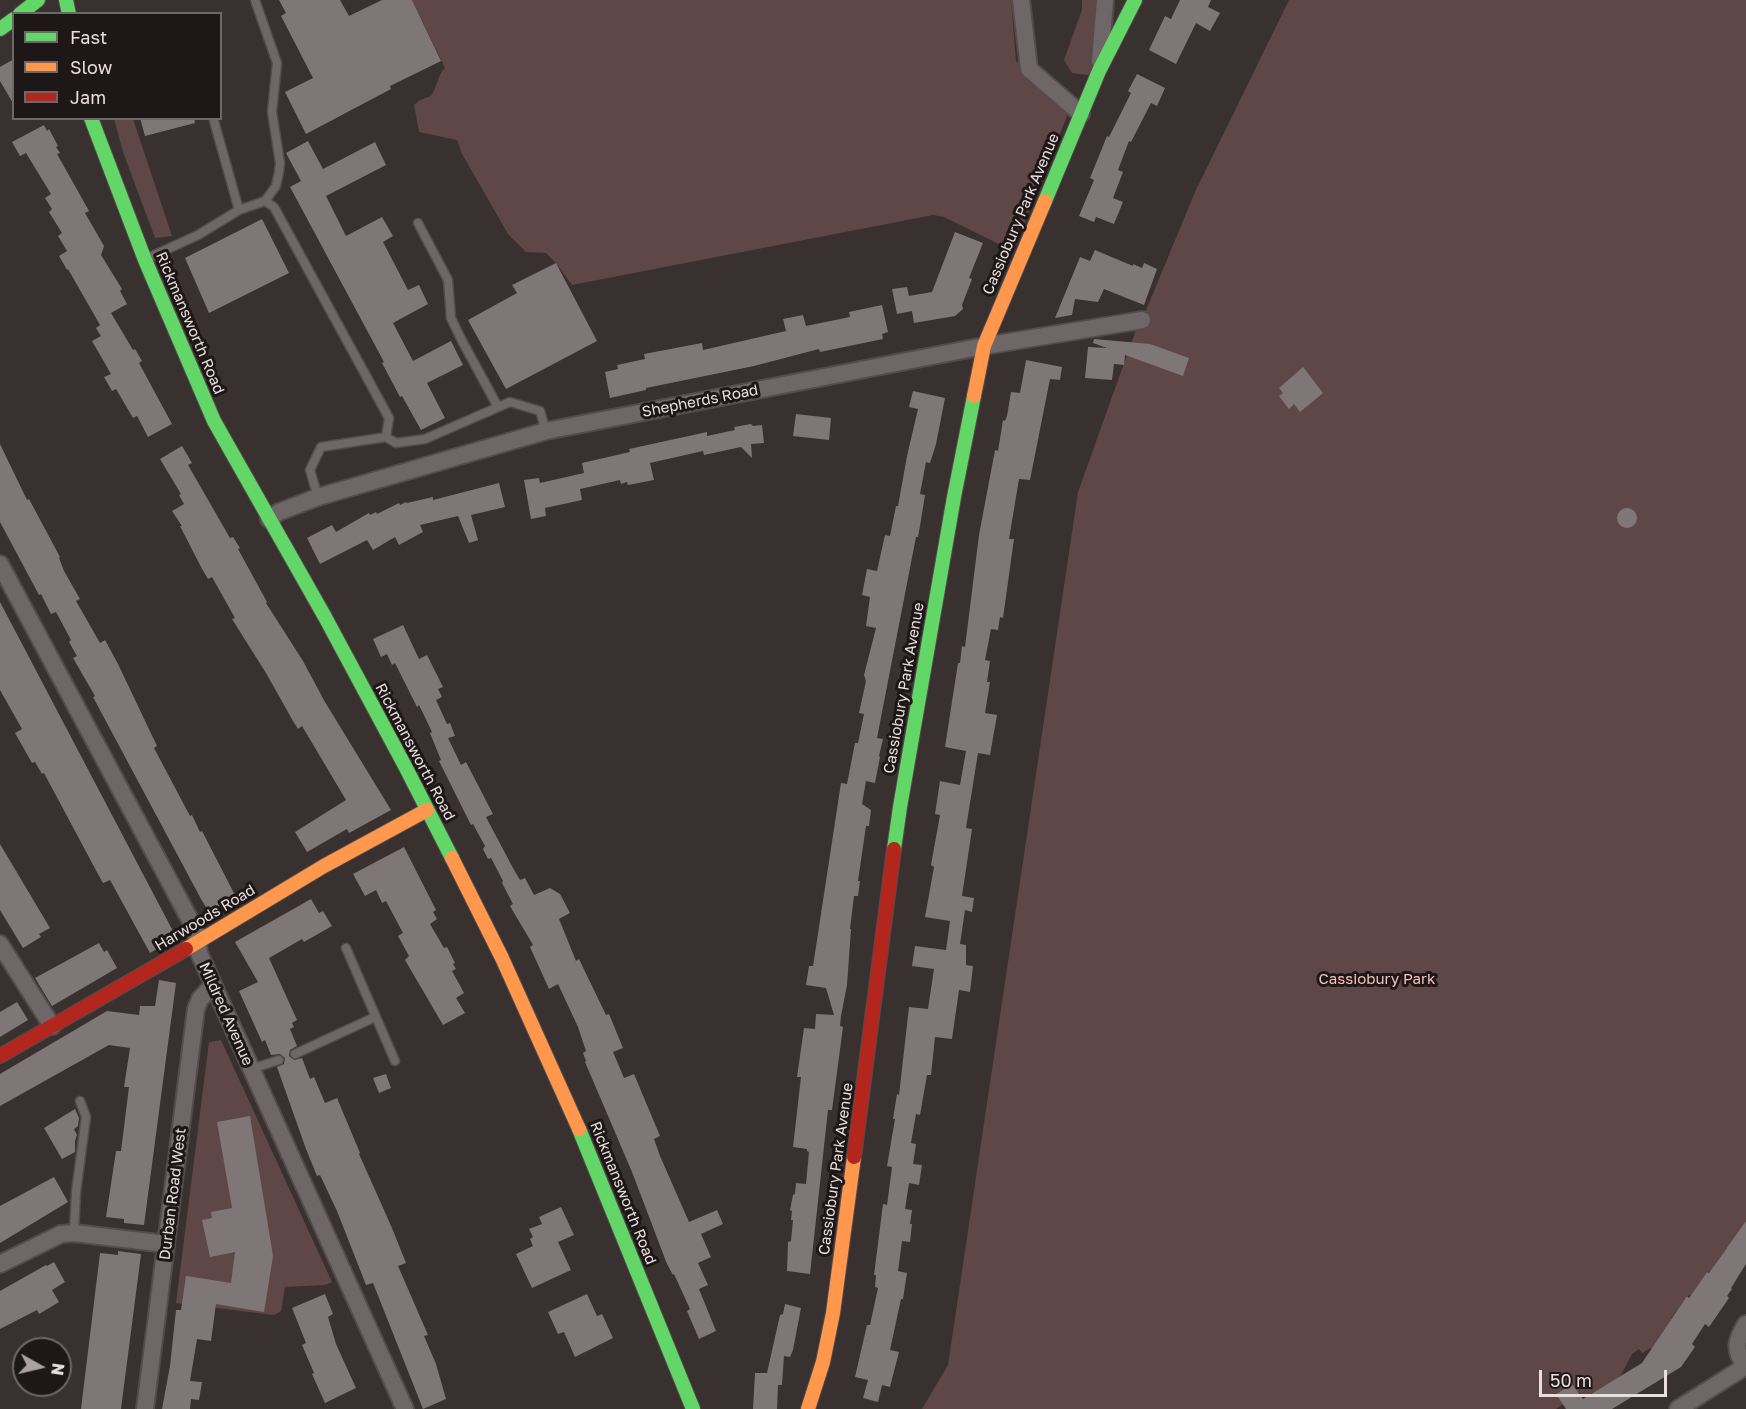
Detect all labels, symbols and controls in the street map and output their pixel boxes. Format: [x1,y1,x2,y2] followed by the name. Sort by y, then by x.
[12,12,222,120] legend
[70,26,107,48] text: Fast
[70,56,112,78] text: Slow
[70,86,106,108] text: Jam
[979,131,1063,297] street label: Cassiobury Park Avenue
[152,249,228,397] street label: Rickmansworth Road
[640,381,760,421] street label: Shepherds Road
[880,601,928,775] street label: Cassiobury Park Avenue
[371,680,459,824] street label: Rickmansworth Road
[152,881,258,955] street label: Harwoods Road
[195,960,257,1068] street label: Mildred Avenue
[1319,970,1435,988] park label: Cassiobury Park
[815,1082,857,1256] street label: Cassiobury Park Avenue
[586,1119,660,1267] street label: Rickmansworth Road
[156,1127,190,1261] street label: Durban Road West
[12,1337,72,1397] north arrow
[1542,1358,1670,1396] scale bar
[47,1362,69,1377] text: N
[1550,1369,1592,1391] text: 50 m

